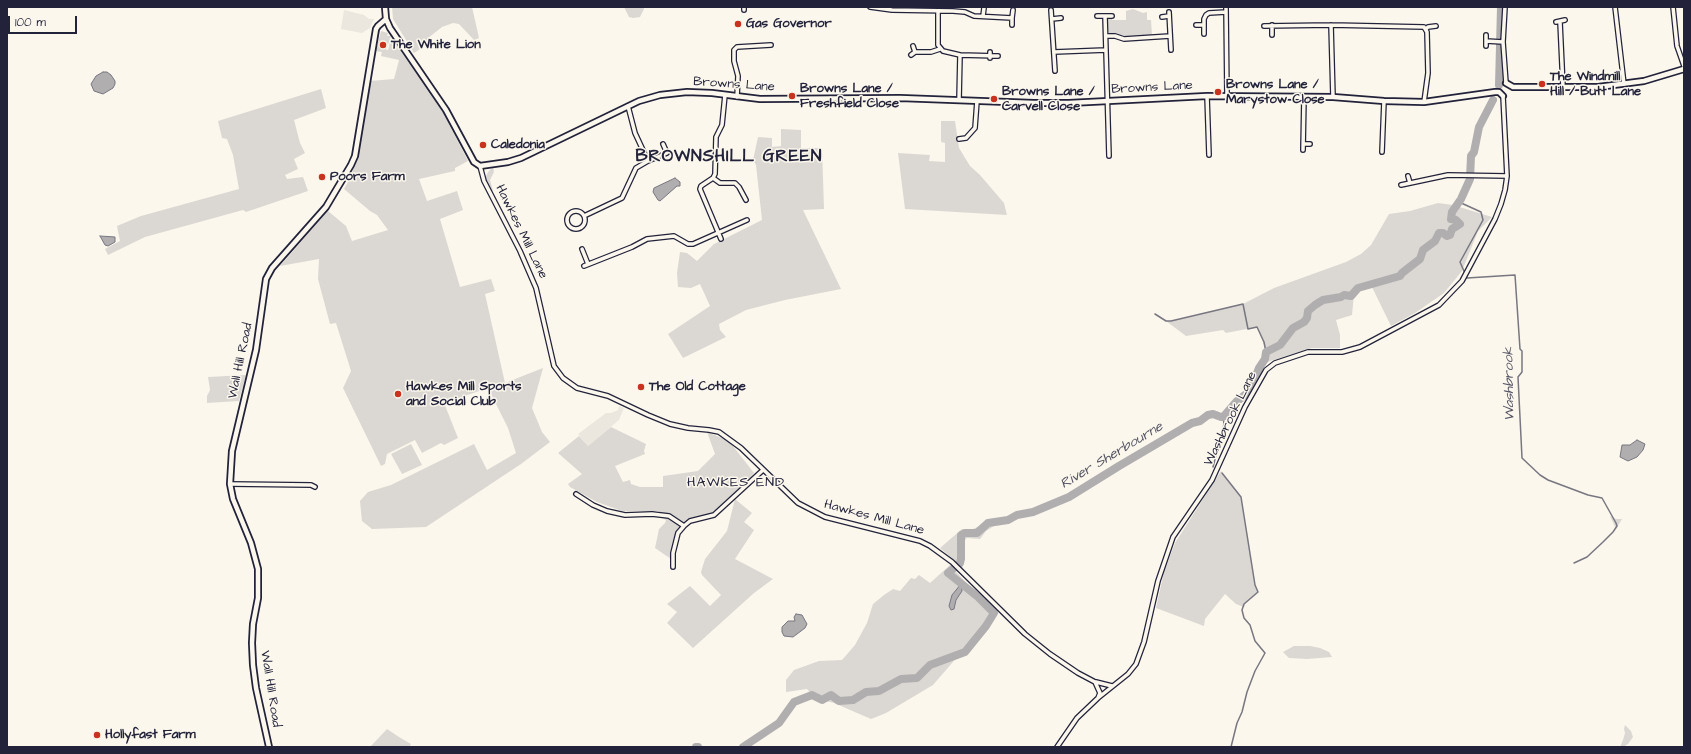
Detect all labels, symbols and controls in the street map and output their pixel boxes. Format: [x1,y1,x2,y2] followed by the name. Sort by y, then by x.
[10,8,79,34] scale bar
[15,14,46,31] text: 100 m
[746,16,832,32] place label: Gas Governor
[733,19,743,29] marker: Gas Governor
[391,37,481,53] place label: The White Lion
[378,40,388,50] marker: The White Lion
[1550,69,1641,100] place label: The Windmill Hill / Butt Lane
[693,74,775,96] street label: Browns Lane
[1226,77,1325,108] place label: Browns Lane / Marystow Close
[1111,78,1193,98] street label: Browns Lane
[1537,79,1547,89] marker: The Windmill Hill / Butt Lane
[800,81,899,112] place label: Browns Lane / Freshfield Close
[1002,84,1095,115] place label: Browns Lane / Carvell Close
[1213,87,1223,97] marker: Browns Lane / Marystow Close
[787,91,797,101] marker: Browns Lane / Freshfield Close
[989,94,999,104] marker: Browns Lane / Carvell Close
[491,137,545,153] place label: Caledonia
[478,140,488,150] marker: Caledonia
[635,147,823,167] district label: BROWNSHILL GREEN
[330,169,405,185] place label: Poors Farm
[317,172,327,182] marker: Poors Farm
[491,182,551,282] street label: Hawkes Mill Lane
[225,322,257,400] street label: Wall Hill Road
[1501,347,1519,421] water label: Washbrook
[1201,369,1261,469] street label: Washbrook Lane
[406,379,522,410] place label: Hawkes Mill Sports and Social Club
[649,379,746,395] place label: The Old Cottage
[636,382,646,392] marker: The Old Cottage
[393,389,403,399] marker: Hawkes Mill Sports and Social Club
[1058,419,1166,493] water label: River Sherbourne
[687,475,785,491] district label: HAWKES END
[822,497,926,539] street label: Hawkes Mill Lane
[256,650,284,728] street label: Wall Hill Road
[105,727,196,743] place label: Hollyfast Farm
[92,730,102,740] marker: Hollyfast Farm

